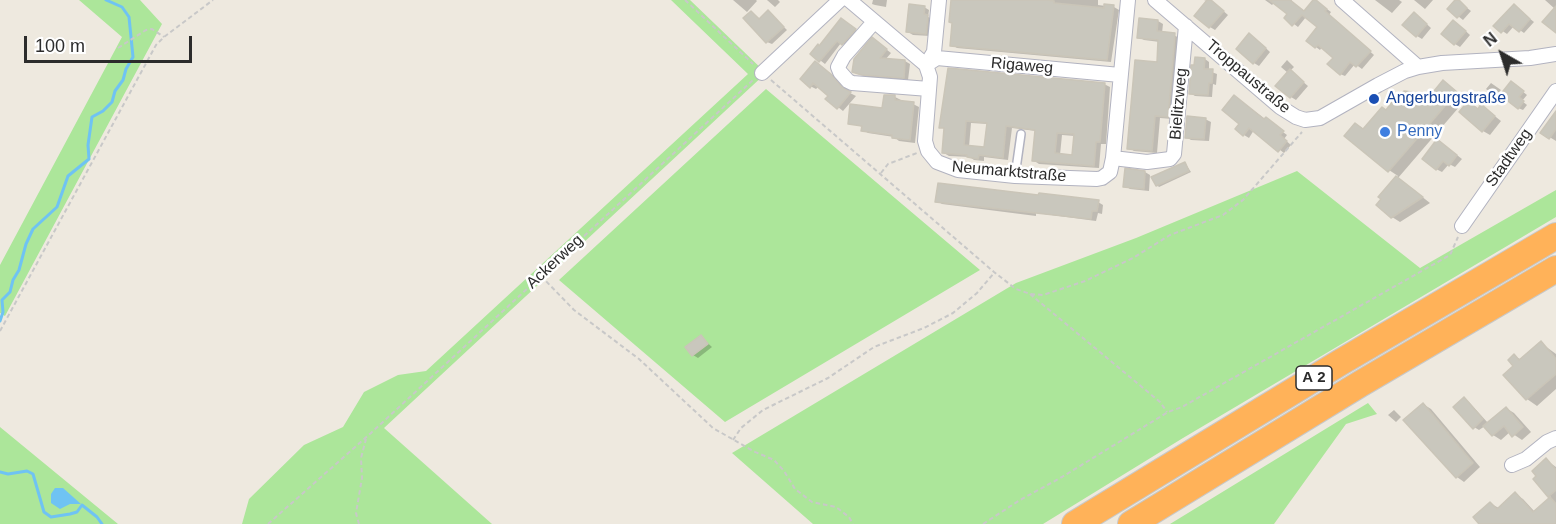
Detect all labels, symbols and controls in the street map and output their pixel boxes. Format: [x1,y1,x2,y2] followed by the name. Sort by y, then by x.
[27,24,195,62] scale bar
[1472,24,1532,84] north arrow
[1481,29,1500,50] text: N
[35,36,85,56] text: 100 m
[1202,36,1294,118] street label: Troppaustraße
[990,54,1054,78] street label: Rigaweg
[1166,67,1192,141] street label: Bielitzweg
[1386,89,1506,109] place label: Angerburgstraße
[1367,92,1381,106] marker: Angerburgstraße
[1397,122,1442,142] place label: Penny
[1378,125,1392,139] marker: Penny
[1482,125,1536,191] street label: Stadtweg
[951,157,1067,187] street label: Neumarktstraße
[523,231,587,293] street label: Ackerweg
[1296,366,1332,390] road number: A 2

